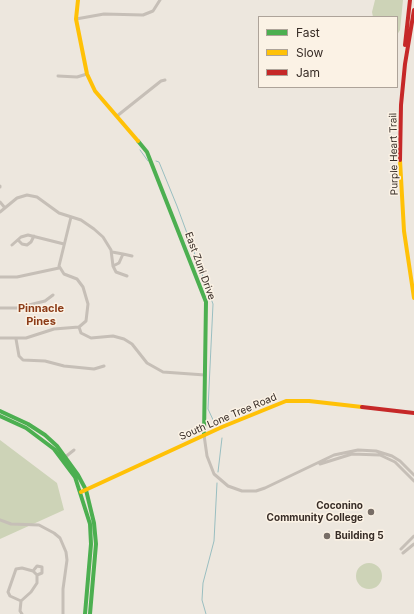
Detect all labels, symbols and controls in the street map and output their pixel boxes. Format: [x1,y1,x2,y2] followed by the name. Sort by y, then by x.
[258,16,398,88] legend
[296,25,320,40] text: Fast
[296,45,323,60] text: Slow
[296,65,320,80] text: Jam
[387,113,401,195] street label: Purple Heart Trail
[182,231,218,301] street label: East Zuni Drive
[18,302,64,328] district label: Pinnacle Pines
[178,391,278,443] street label: South Lone Tree Road
[267,500,363,524] place label: Coconino Community College
[366,507,376,517] marker: Coconino Community College
[335,530,384,542] place label: Building 5
[322,531,332,541] marker: Building 5

